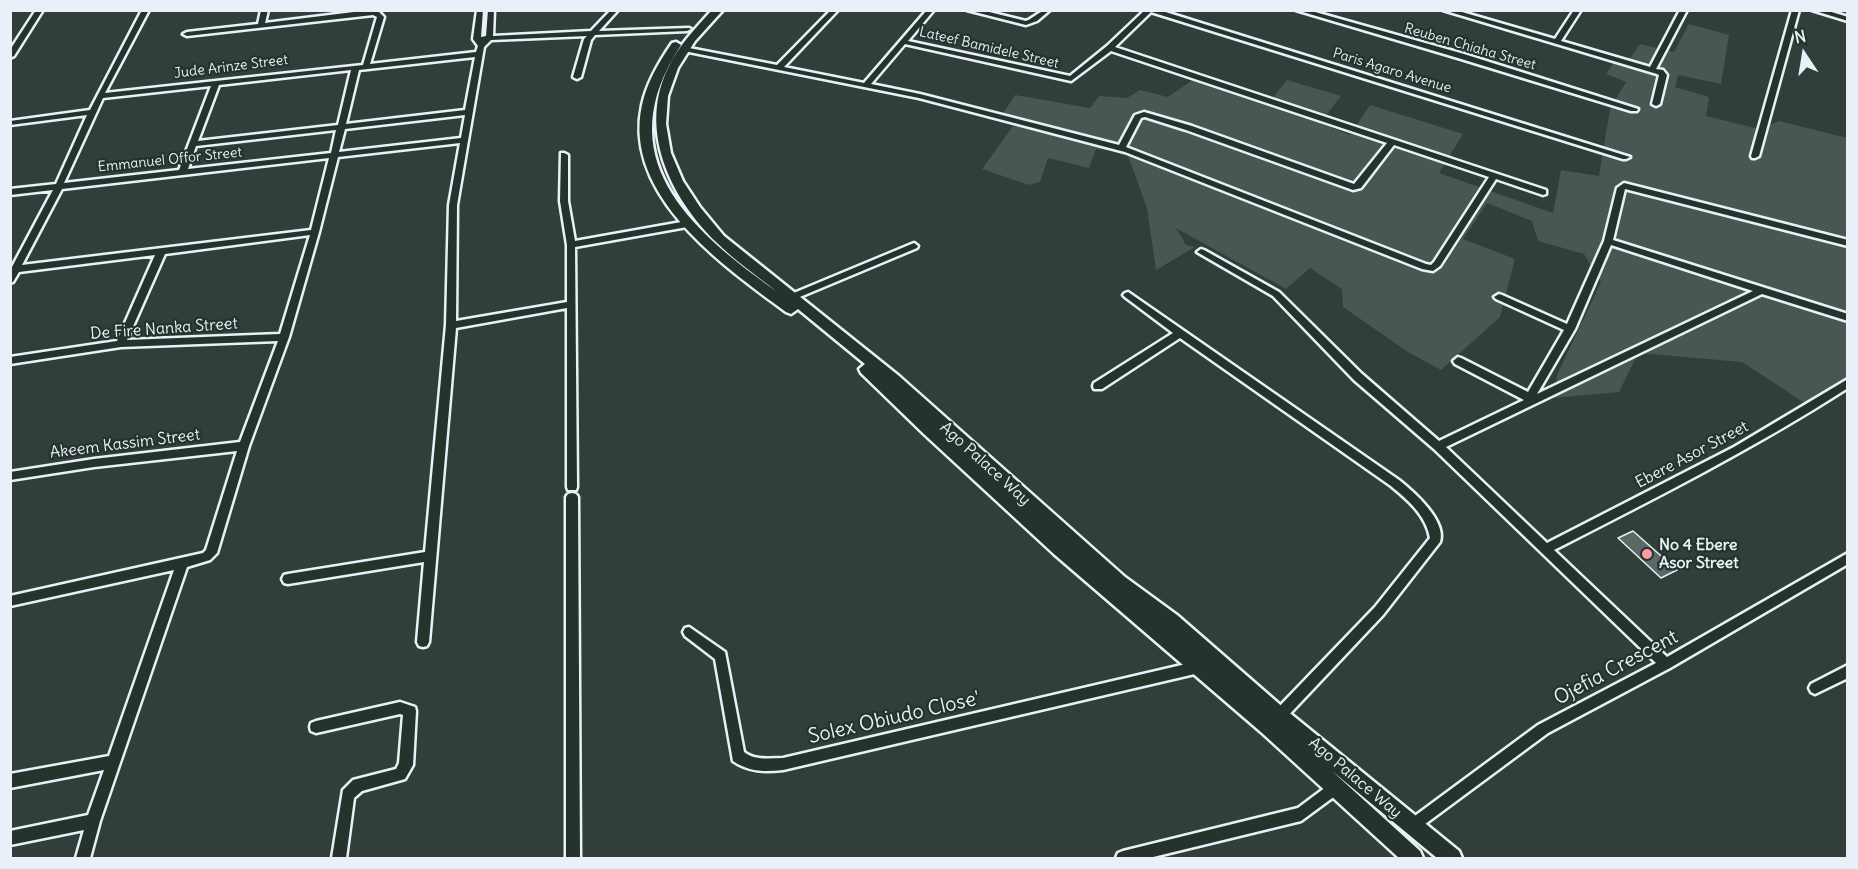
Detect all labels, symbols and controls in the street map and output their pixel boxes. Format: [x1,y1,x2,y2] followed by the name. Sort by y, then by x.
[1402,20,1538,74] street label: Reuben Chiaha Street
[918,24,1060,72] street label: Lateef Bamidele Street
[1774,24,1834,84] north arrow
[1793,25,1808,47] text: N
[1331,45,1453,97] street label: Paris Agaro Avenue
[173,52,289,82] street label: Jude Arinze Street
[97,144,243,176] street label: Emmanuel Offor Street
[90,314,238,344] street label: De Fire Nanka Street
[1632,417,1752,493] street label: Ebere Asor Street
[936,418,1034,510] street label: Ago Palace Way
[49,425,201,463] street label: Akeem Kassim Street
[1659,535,1739,573] place label: No 4 Ebere Asor Street
[1640,547,1654,561] marker: No 4 Ebere Asor Street
[1550,625,1682,711] street label: Ojefia Crescent
[806,687,982,749] street label: Solex Obiudo Close'
[1305,734,1405,822] street label: Ago Palace Way

